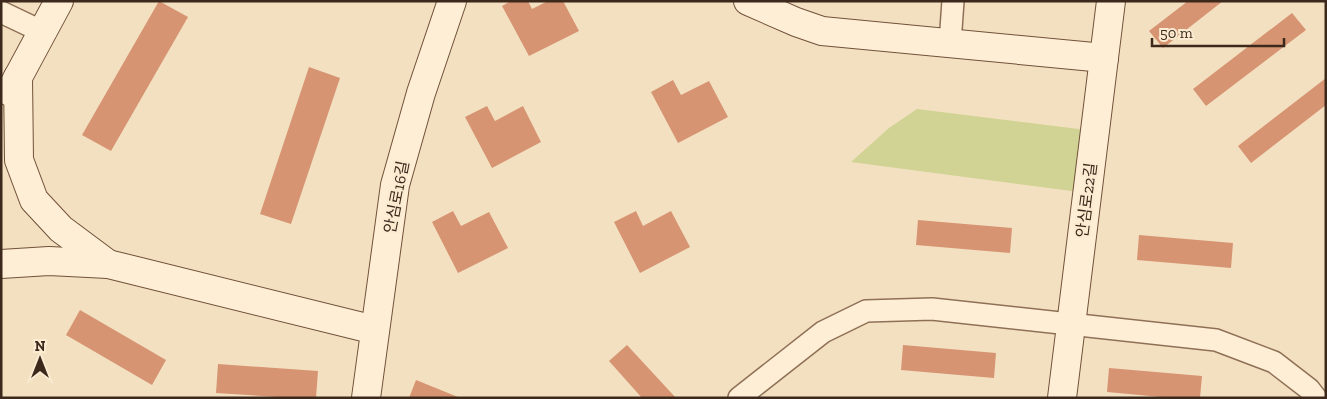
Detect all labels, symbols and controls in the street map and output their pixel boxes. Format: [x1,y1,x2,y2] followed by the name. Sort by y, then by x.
[1152,15,1284,47] scale bar
[1160,24,1193,42] text: 50 m
[380,159,413,235] street label: 안심로16길
[1072,161,1101,239] street label: 안심로22길
[15,334,65,384] north arrow
[35,338,46,355] text: N

